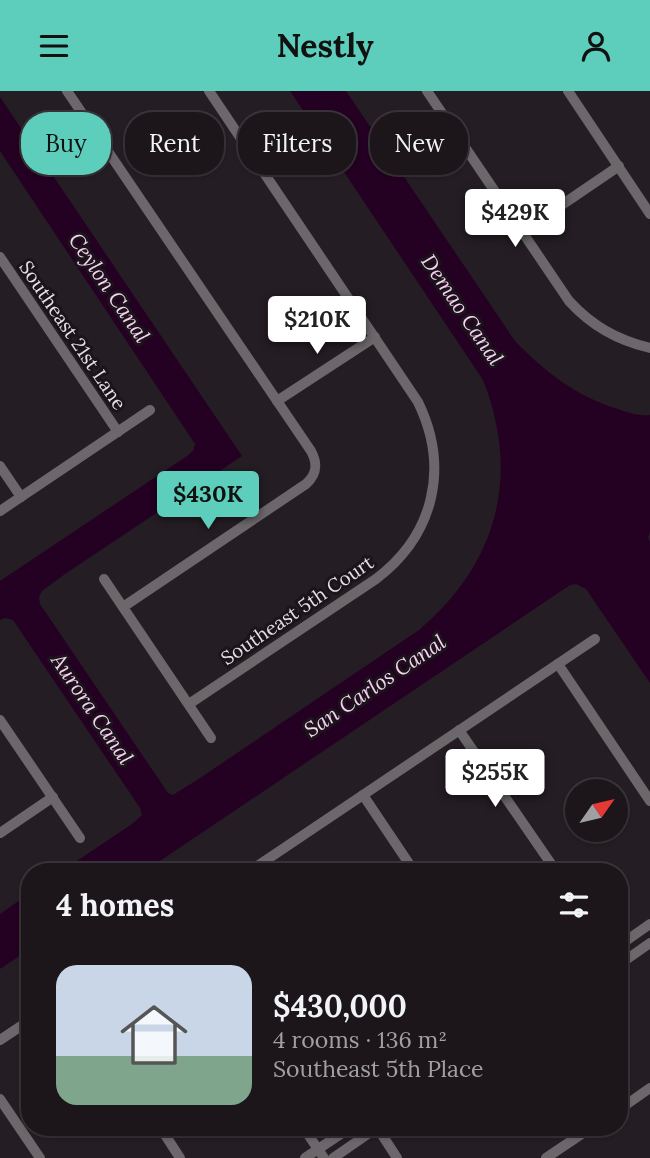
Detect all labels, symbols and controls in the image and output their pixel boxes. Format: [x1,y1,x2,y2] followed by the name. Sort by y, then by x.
[276,25,374,66] text: Nestly
[35,27,73,65] icon: menu
[577,27,615,65] icon: person
[21,112,111,175] chip: Buy
[125,112,224,175] chip: Rent
[238,112,356,175] chip: Filters
[370,112,468,175] chip: New
[466,190,564,249] pin: $429K
[481,197,549,226] text: $429K
[63,228,156,348] water label: Ceylon Canal
[415,249,509,370] water label: Demao Canal
[14,256,132,414] street label: Southeast 21st Lane
[268,296,366,356] pin: $210K
[284,304,350,333] text: $210K
[159,471,257,531] pin: $430K
[173,479,243,508] text: $430K
[216,550,378,670] street label: Southeast 5th Court
[299,628,451,743] water label: San Carlos Canal
[45,647,139,769] water label: Aurora Canal
[446,749,544,809] pin: $255K
[462,757,529,786] text: $255K
[565,779,628,842] north arrow
[565,779,628,842] map controls
[56,886,174,924] text: 4 homes
[555,886,593,924] icon: filters
[273,987,407,1025] text: $430,000
[112,993,196,1077] icon: home
[273,1025,447,1054] text: 4 rooms · 136 m²
[273,1054,484,1083] text: Southeast 5th Place

